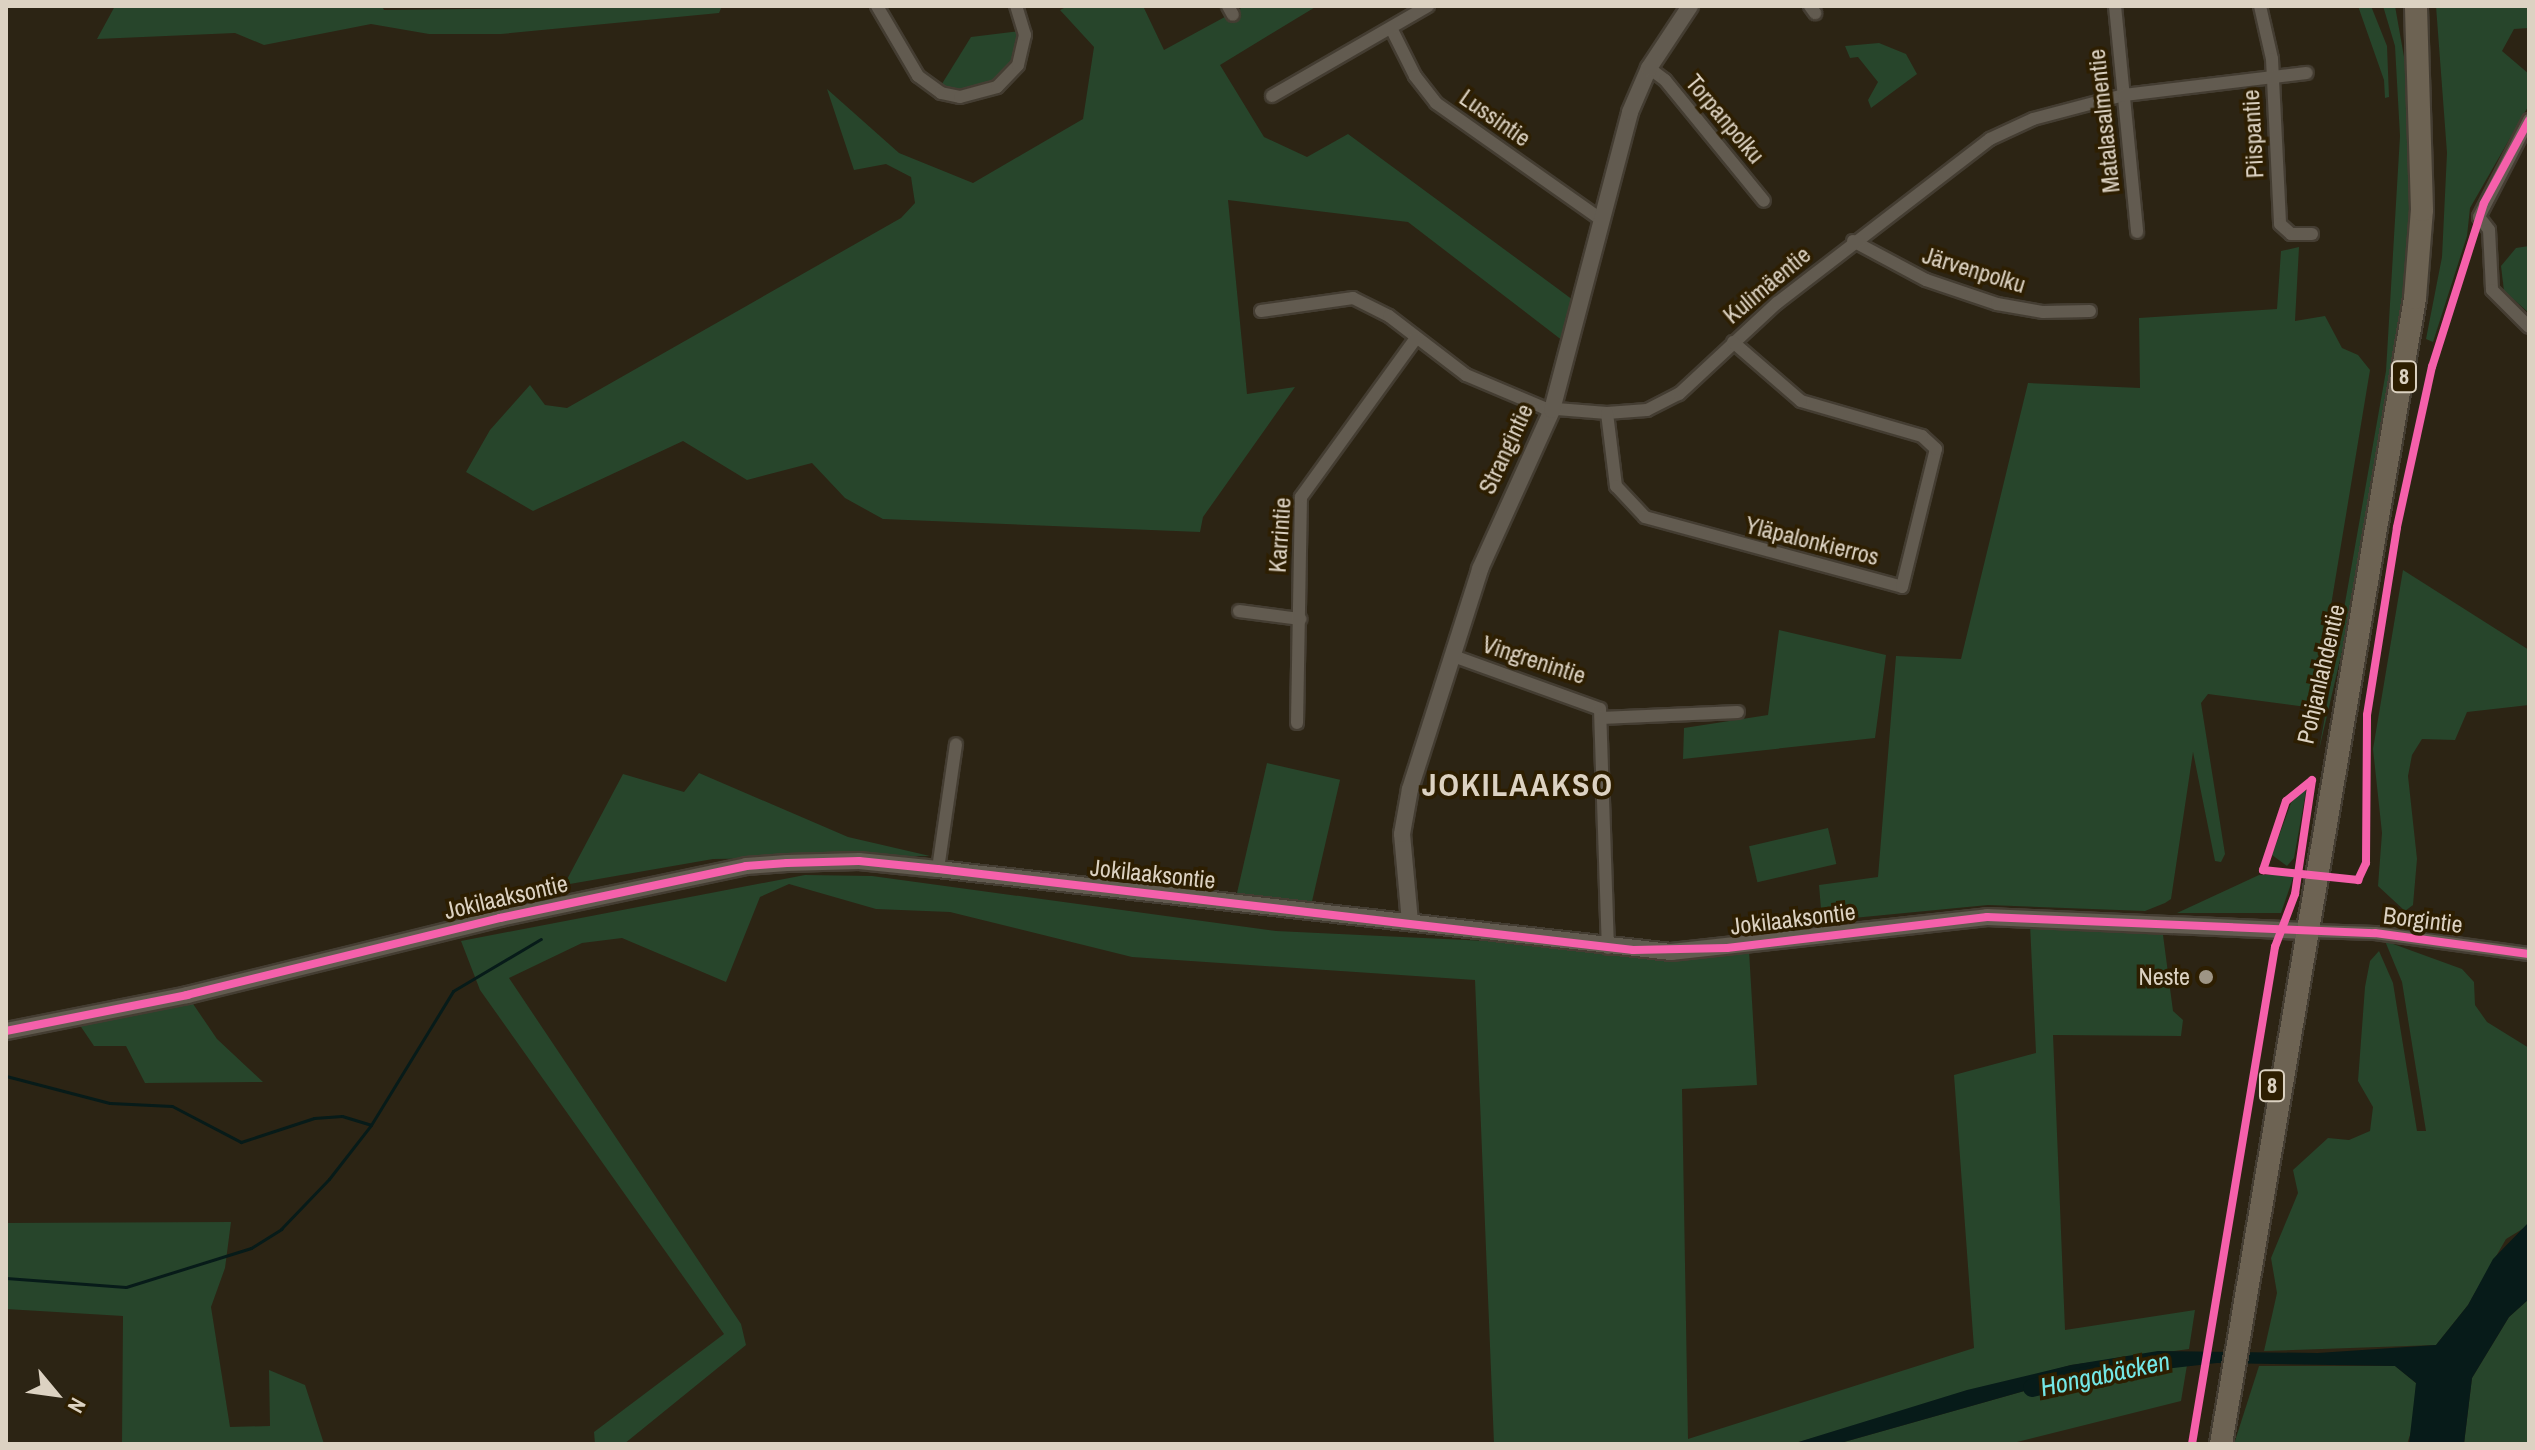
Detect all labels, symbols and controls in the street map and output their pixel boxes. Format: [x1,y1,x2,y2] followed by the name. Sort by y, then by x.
[2082,48,2126,194] street label: Matalasalmentie
[1680,69,1770,169] street label: Torpanpolku
[1454,83,1536,153] street label: Lussintie
[2236,89,2270,179] street label: Piispantie
[1718,240,1816,330] street label: Kulimäentie
[1919,241,2029,299] street label: Järvenpolku
[2390,359,2418,395] road number: 8
[1473,399,1539,499] street label: Strangintie
[1263,496,1297,574] street label: Karrintie
[1742,510,1882,572] street label: Yläpalonkierros
[2291,601,2351,747] street label: Pohjanlahdentie
[1479,630,1589,690] street label: Vingrenintie
[1422,766,1614,804] district label: JOKILAAKSO
[1089,853,1217,895] street label: Jokilaaksontie
[441,869,571,925] street label: Jokilaaksontie
[1729,897,1857,941] street label: Jokilaaksontie
[2382,901,2464,939] street label: Borgintie
[2139,963,2190,991] place label: Neste
[2197,968,2215,986] marker: Neste
[2258,1068,2286,1104] road number: 8
[2037,1345,2173,1403] water label: Hongabäcken
[16,1354,96,1434] north arrow
[61,1393,93,1419] text: N

